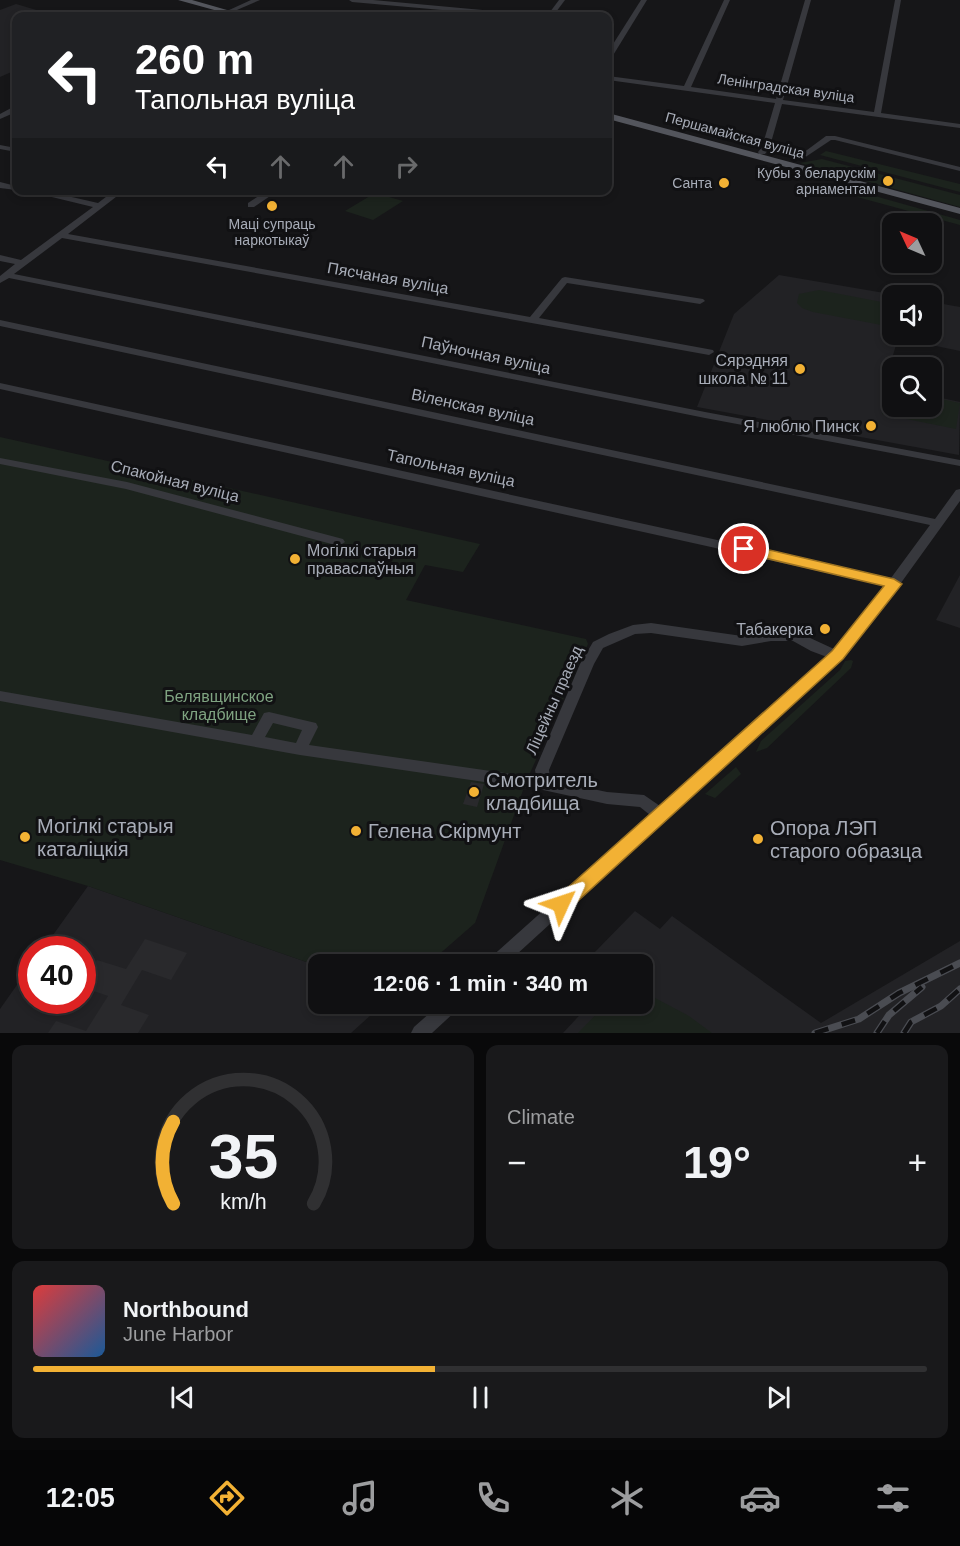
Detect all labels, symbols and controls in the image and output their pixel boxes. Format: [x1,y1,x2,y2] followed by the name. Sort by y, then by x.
[36,36,114,114] icon: left
[135,36,254,83] text: 260 m
[717,70,856,106] street label: Ленінградская вуліца
[135,85,355,115] text: Тапольная вуліца
[664,109,807,161] street label: Першамайская вуліца
[201,150,234,183] icon: left
[264,150,297,183] icon: ahead
[327,150,360,183] icon: ahead
[390,150,423,183] icon: right
[757,165,876,197] place label: Кубы з беларускім арнаментам
[881,174,895,188] marker: Кубы з беларускім арнаментам
[672,175,712,191] place label: Санта
[717,176,731,190] marker: Санта
[265,199,279,213] marker: Маці супраць наркотыкаў
[882,213,942,273] north arrow
[882,213,942,417] map controls
[228,216,316,248] place label: Маці супраць наркотыкаў
[326,259,450,297] street label: Пясчаная вуліца
[882,285,942,345] button: sound
[420,333,552,377] street label: Паўночная вуліца
[699,352,788,387] place label: Сярэдняя школа № 11
[882,357,942,417] button: search
[793,362,807,376] marker: Сярэдняя школа № 11
[410,386,536,428] street label: Віленская вуліца
[743,418,860,435] place label: Я люблю Пинск
[864,419,878,433] marker: Я люблю Пинск
[385,446,517,490] street label: Тапольная вуліца
[109,457,241,505] street label: Спакойная вуліца
[718,523,769,574] pin
[727,532,760,565] icon: arrive
[307,542,416,577] place label: Могілкі старыя праваслаўныя
[288,552,302,566] marker: Могілкі старыя праваслаўныя
[736,621,813,638] place label: Табакерка
[818,622,832,636] marker: Табакерка
[522,643,586,757] street label: Ліцейны праезд
[164,688,274,723] park label: Белявщинское кладбище
[486,769,598,814] place label: Смотритель кладбища
[467,785,481,799] marker: Смотритель кладбища
[37,815,174,860] place label: Могілкі старыя каталіцкія
[770,817,923,862] place label: Опора ЛЭП старого образца
[368,820,521,842] place label: Гелена Скірмунт
[349,824,363,838] marker: Гелена Скірмунт
[18,830,32,844] marker: Могілкі старыя каталіцкія
[751,832,765,846] marker: Опора ЛЭП старого образца
[529,872,593,936] position arrow
[18,936,96,1014] speed limit sign: 40
[373,971,588,996] text: 12:06 · 1 min · 340 m
[507,1106,575,1128] text: Climate
[208,1122,278,1191] text: 35
[683,1137,751,1188] text: 19°
[507,1144,526,1181] text: −
[908,1144,927,1181] text: +
[220,1190,266,1214] text: km/h
[123,1297,249,1322] text: Northbound
[123,1323,233,1345] text: June Harbor
[166,1381,199,1414] icon: previous
[464,1381,497,1414] icon: pause
[762,1381,795,1414] icon: next
[206,1477,248,1519] icon: directions
[339,1477,381,1519] icon: music
[472,1477,514,1519] icon: phone
[606,1477,648,1519] icon: climate
[739,1477,781,1519] icon: car
[872,1477,914,1519] icon: filters
[46,1483,115,1513] text: 12:05

